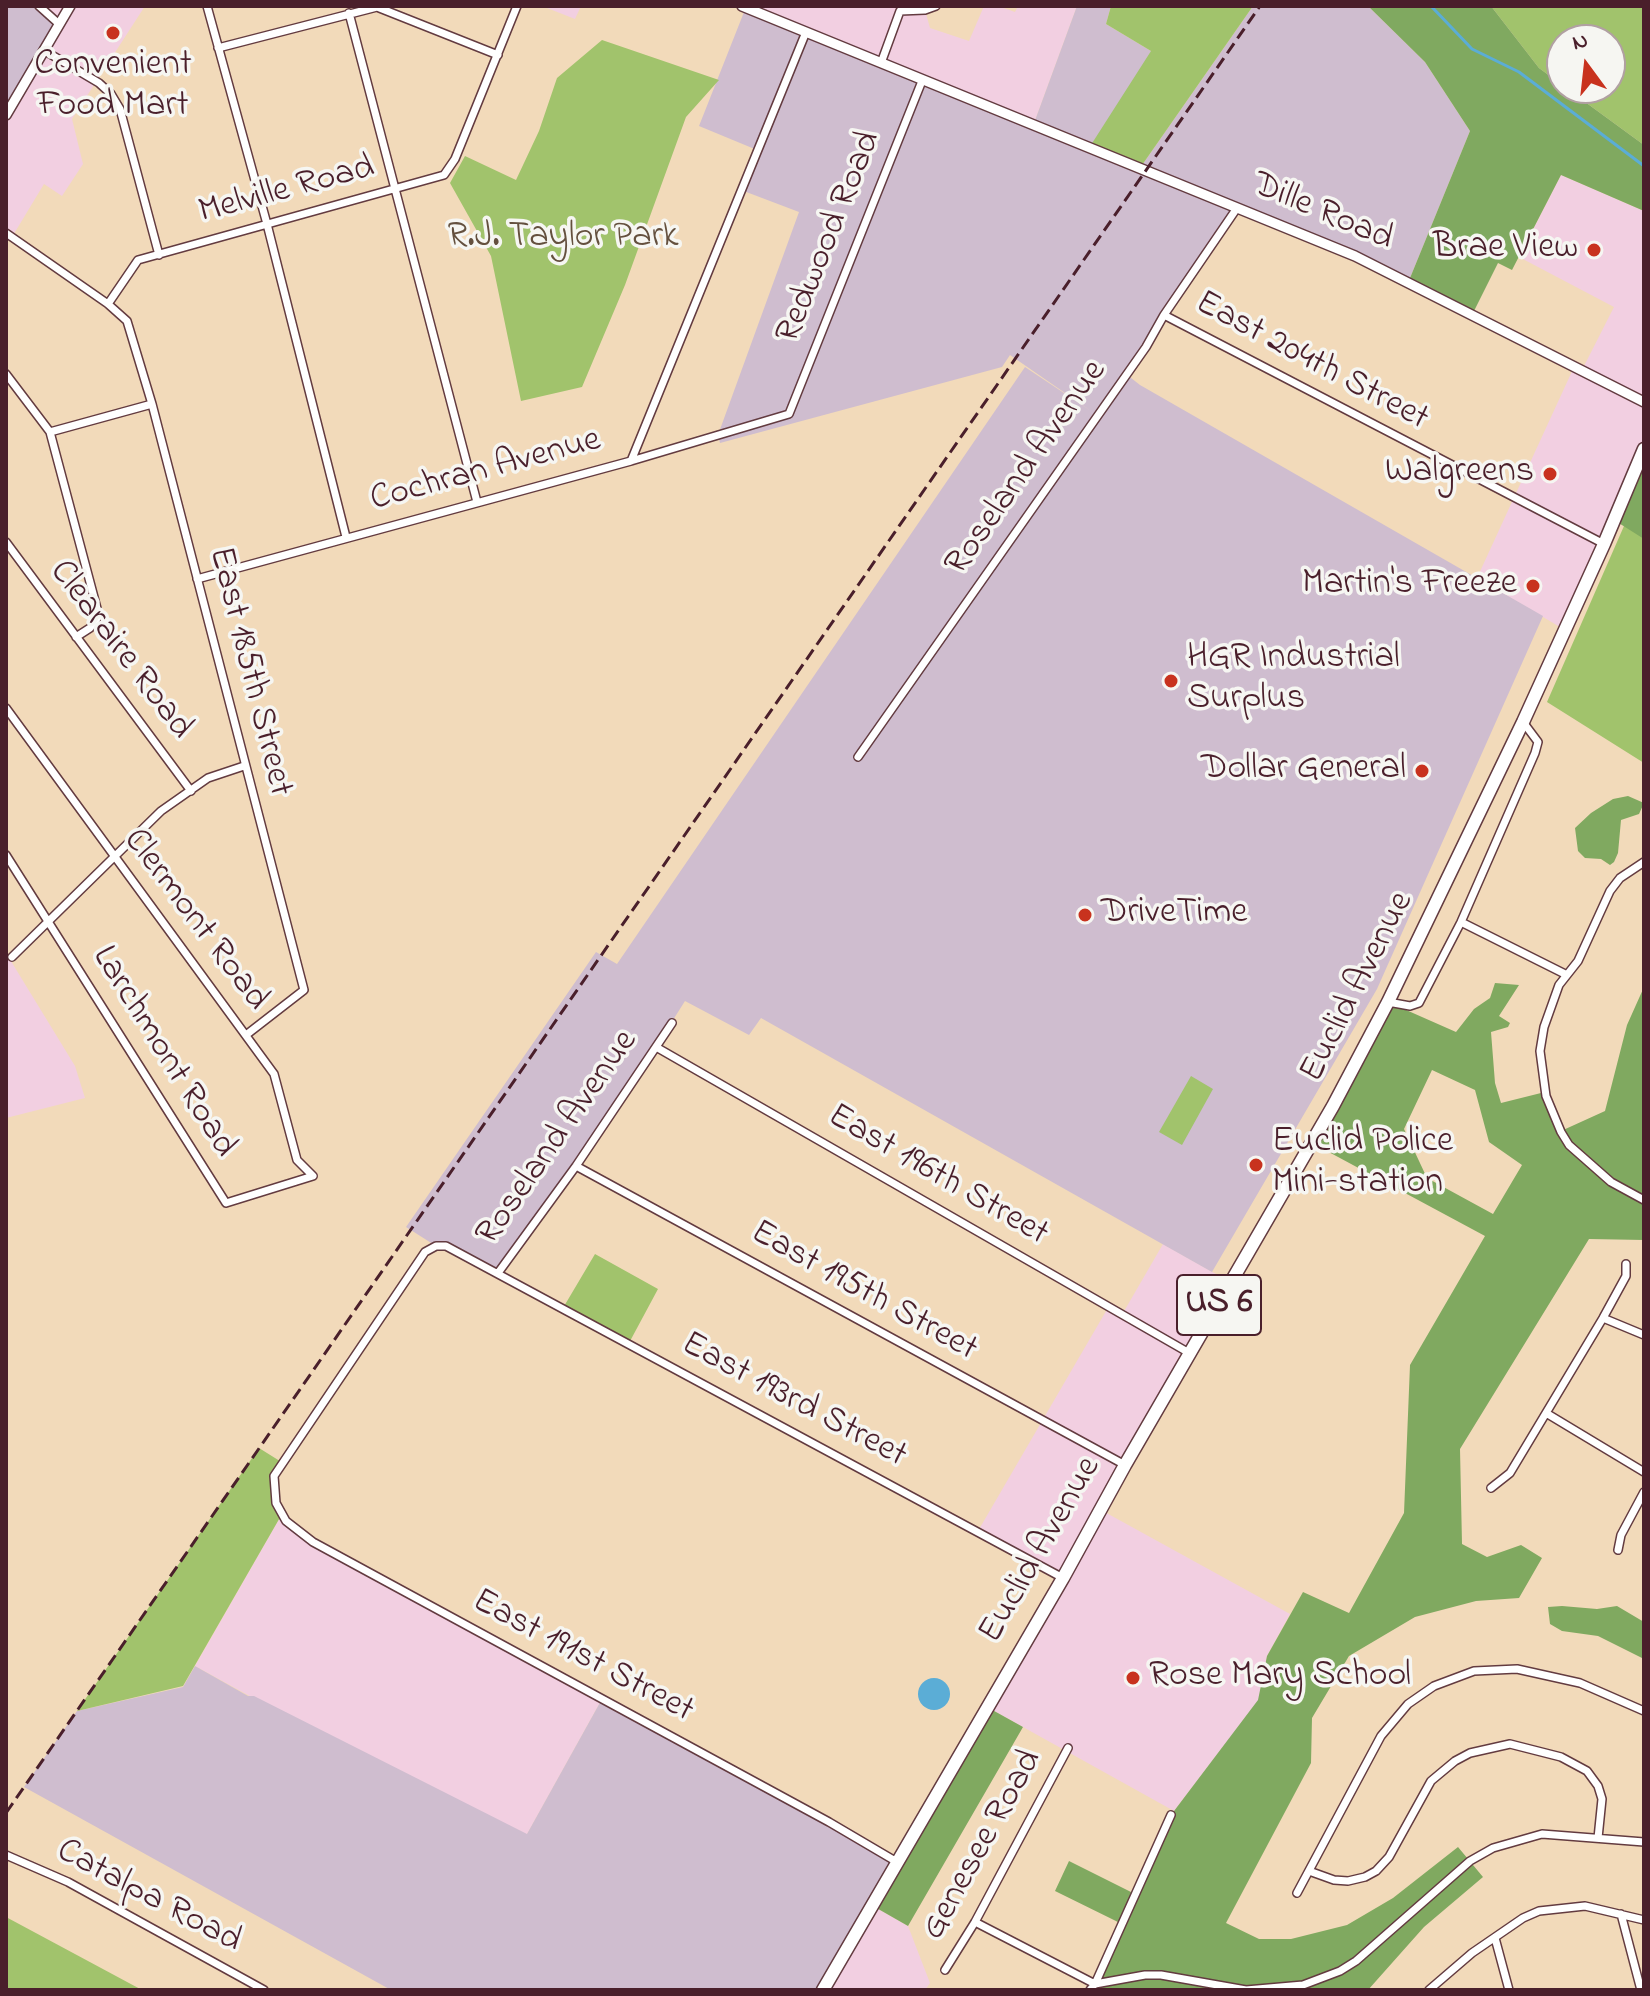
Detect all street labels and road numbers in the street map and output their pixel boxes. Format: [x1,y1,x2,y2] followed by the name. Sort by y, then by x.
[769,126,893,350] street label: Redwood Road
[195,148,379,236] street label: Melville Road
[1245,165,1399,263] street label: Dille Road
[1187,283,1435,443] street label: East 204th Street
[938,353,1118,585] street label: Roseland Avenue
[366,421,606,523] street label: Cochran Avenue
[196,543,300,801] street label: East 185th Street
[38,553,200,749] street label: Clearaire Road
[111,821,277,1021] street label: Clermont Road
[1293,886,1425,1090] street label: Euclid Avenue
[80,939,244,1167] street label: Larchmont Road
[469,1023,649,1255] street label: Roseland Avenue
[819,1096,1055,1258] street label: East 196th Street
[742,1213,984,1373] street label: East 195th Street
[1177,1275,1261,1335] road number: US 6
[673,1324,913,1480] street label: East 193rd Street
[971,1450,1113,1652] street label: Euclid Avenue
[464,1582,700,1734] street label: East 191st Street
[914,1743,1054,1949] street label: Genesee Road
[48,1831,248,1965] street label: Catalpa Road

